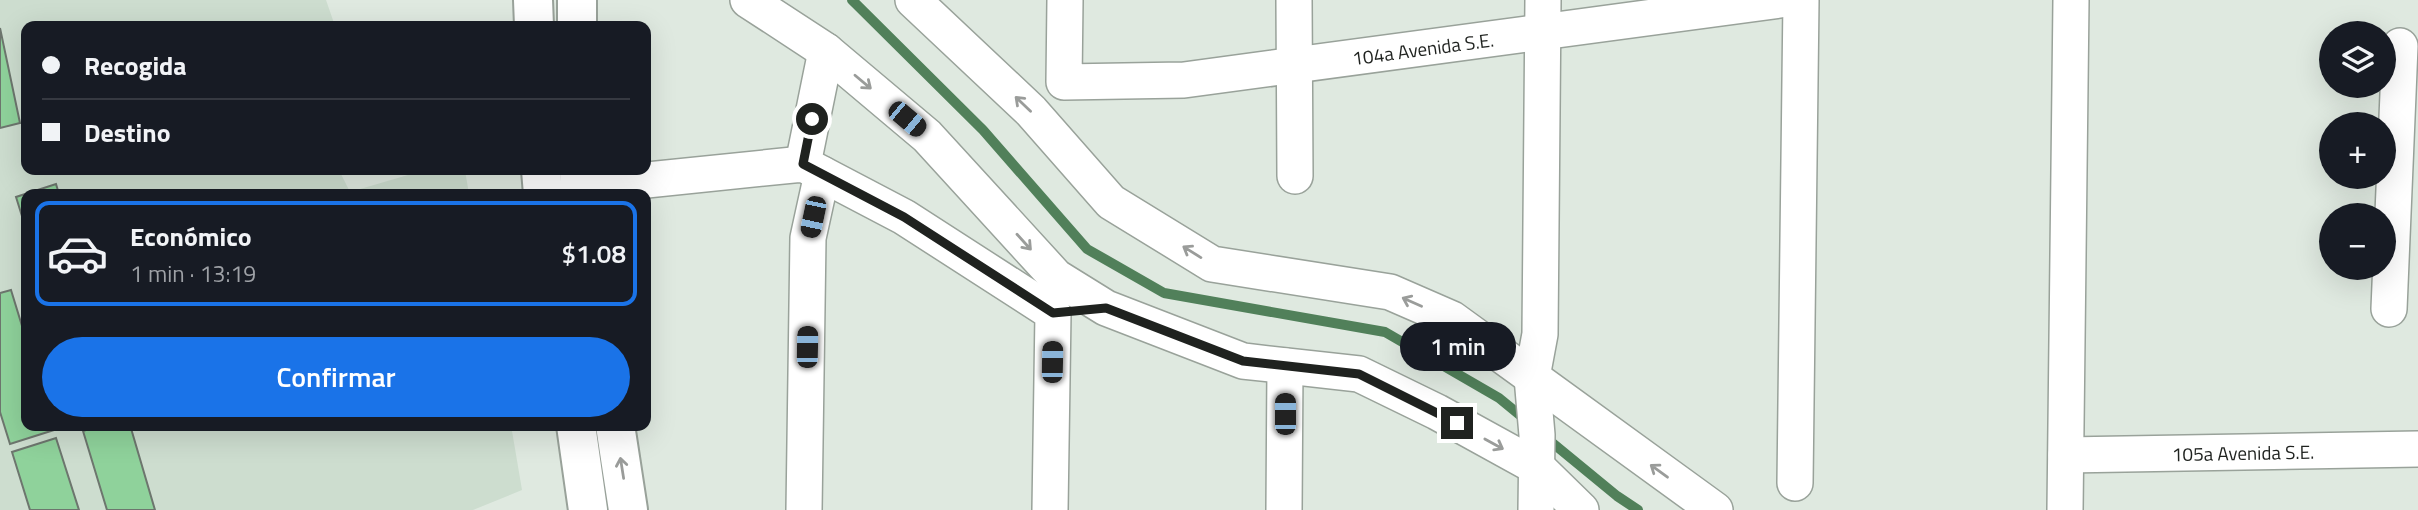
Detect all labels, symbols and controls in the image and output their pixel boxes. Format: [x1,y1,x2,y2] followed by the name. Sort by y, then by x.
[2319,21,2396,280] map controls
[2319,21,2396,98] button: layers
[1350,24,1495,72] street label: 104a Avenida S.E.
[84,46,187,85] text: Recogida
[854,74,872,90] one-way arrow
[1015,95,1032,112] one-way arrow
[885,97,930,141] car
[796,103,828,135] route start
[2319,112,2396,189] button: +
[84,113,171,152] text: Destino
[799,194,828,240] car
[2319,203,2396,280] button: −
[130,217,252,256] text: Económico
[46,222,109,285] icon: car
[1016,233,1032,251] one-way arrow
[562,234,626,273] text: $1.08
[1183,245,1203,259] one-way arrow
[130,256,256,291] text: 1 min · 13:19
[1402,295,1424,308] one-way arrow
[1399,322,1515,370] callout: 1 min
[797,326,818,368] car
[1430,329,1486,364] text: 1 min
[42,337,630,417] button: Confirmar
[1042,341,1063,383] car
[1275,393,1296,435] car
[1441,407,1473,439] route end
[2172,436,2314,468] street label: 105a Avenida S.E.
[1483,438,1504,451] one-way arrow
[615,457,628,480] one-way arrow
[1650,464,1669,478] one-way arrow

